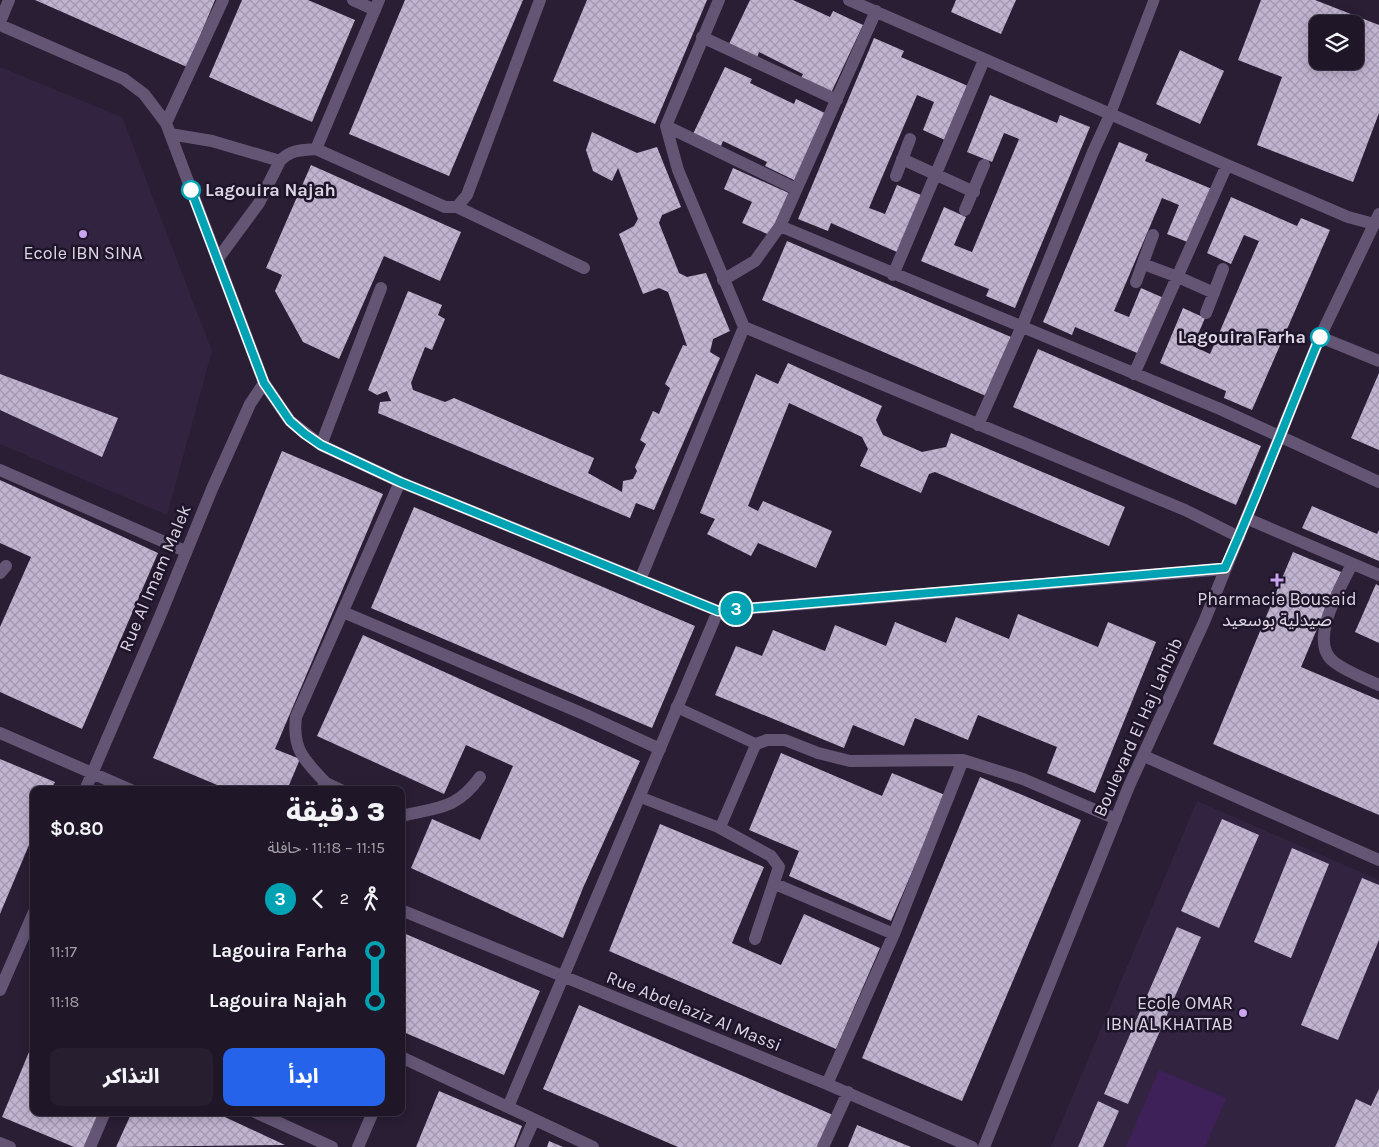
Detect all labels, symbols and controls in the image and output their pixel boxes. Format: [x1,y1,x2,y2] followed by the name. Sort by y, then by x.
[1309,15,1364,70] map controls
[1309,15,1364,70] button: layers
[205,179,336,201] place label: Lagouira Najah
[181,180,201,200] marker: Lagouira Najah
[77,228,89,240] marker: Ecole IBN SINA
[23,242,143,264] place label: Ecole IBN SINA
[1178,326,1306,348] place label: Lagouira Farha
[1310,327,1330,347] marker: Lagouira Farha
[114,501,196,655] street label: Rue Al Imam Malek
[1271,574,1283,586] marker: Pharmacie Bousaid صيدلية بوسعيد
[1197,588,1357,631] place label: Pharmacie Bousaid صيدلية بوسعيد
[720,593,752,625] line badge: 3
[730,598,742,620] text: 3
[1089,634,1187,820] street label: Boulevard El Haj Lahbib
[286,795,385,828] text: 3 دقيقة
[50,818,104,840] text: $0.80
[268,838,385,857] text: 11:15 – 11:18 · حافلة
[304,885,332,913] icon: back
[357,885,385,913] icon: walk
[275,888,286,910] text: 3
[340,889,349,908] text: 2
[212,940,347,962] text: Lagouira Farha
[50,942,77,961] text: 11:17
[603,966,785,1056] street label: Rue Abdelaziz Al Massi
[209,990,347,1012] text: Lagouira Najah
[50,992,79,1011] text: 11:18
[1106,992,1233,1035] place label: Ecole OMAR IBN AL KHATTAB
[1237,1007,1249,1019] marker: Ecole OMAR IBN AL KHATTAB
[50,1048,213,1106] button: التذاكر
[223,1048,385,1106] button: ابدأ

